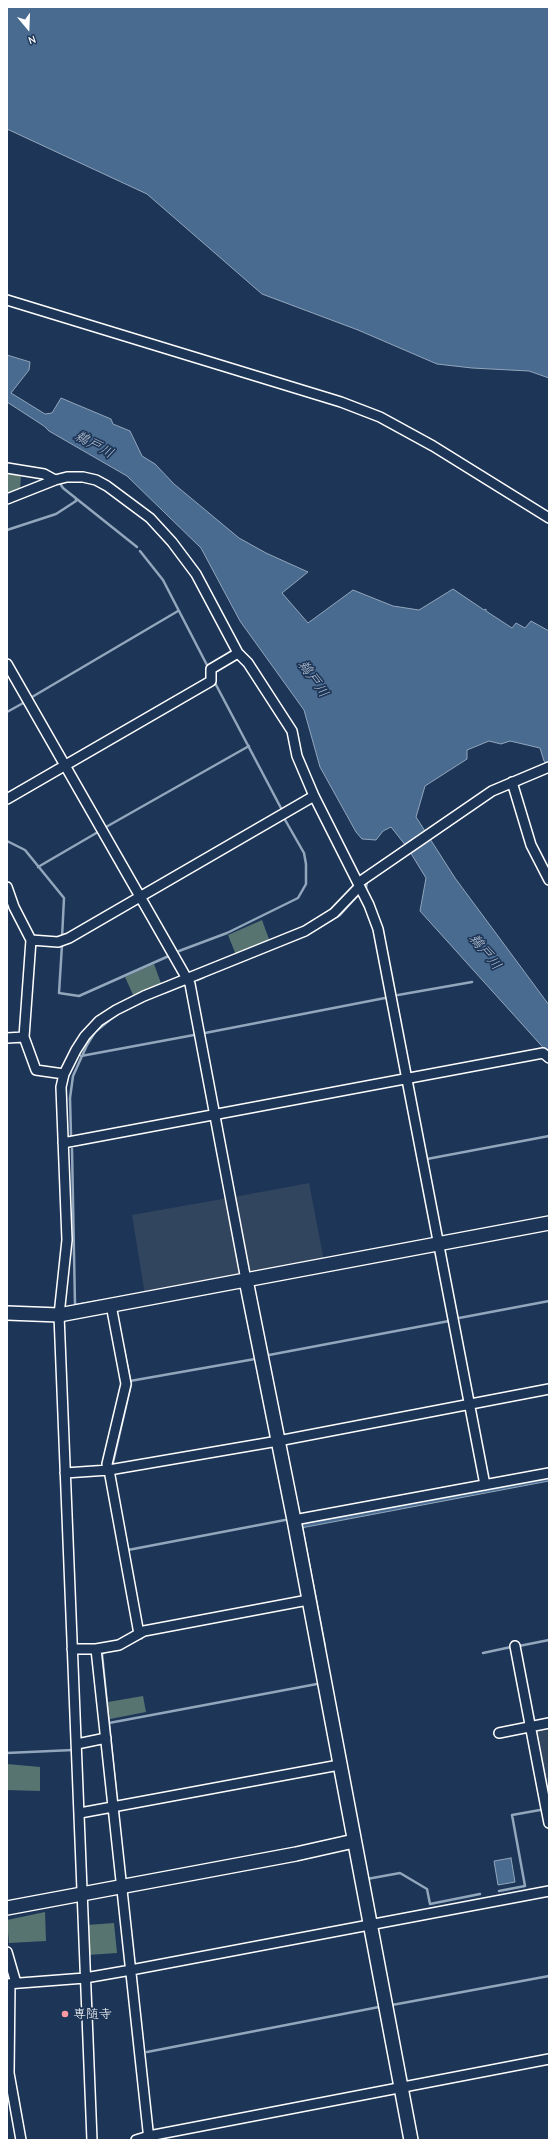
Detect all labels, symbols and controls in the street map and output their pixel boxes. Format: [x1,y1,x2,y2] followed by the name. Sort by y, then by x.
[8,8,48,48] north arrow
[27,33,38,47] text: N
[72,427,116,463] water label: 鵜戸川
[294,657,332,701] water label: 鵜戸川
[465,930,505,974] water label: 鵜戸川
[73,2006,112,2022] place label: 専随寺
[60,2009,70,2019] marker: 専随寺

